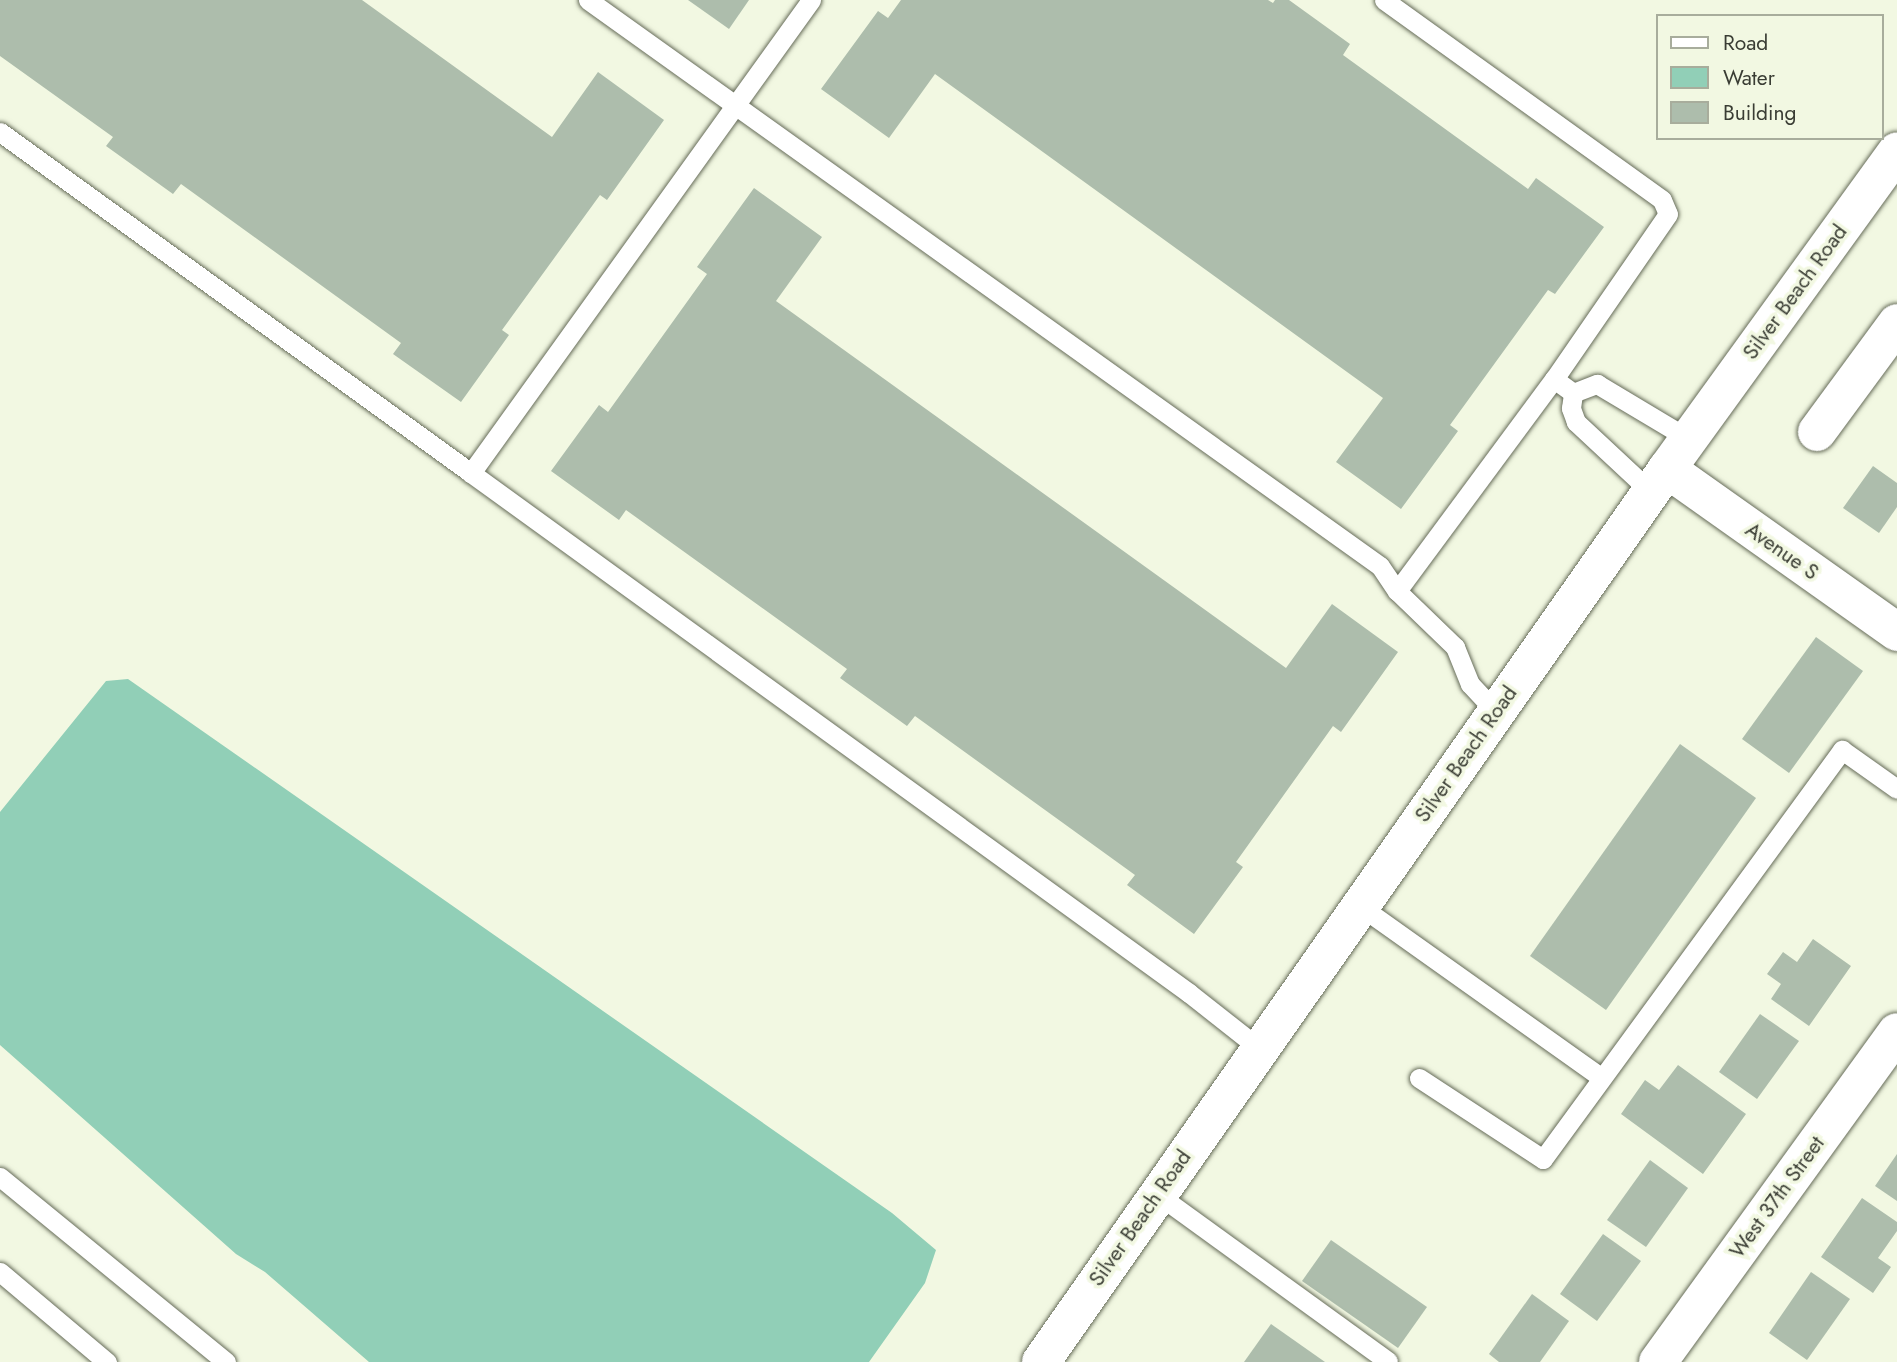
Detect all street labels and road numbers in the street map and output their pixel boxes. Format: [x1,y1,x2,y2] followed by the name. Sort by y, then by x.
[1738,220,1852,364] street label: Silver Beach Road
[1741,517,1823,585] street label: Avenue S
[1410,681,1522,827] street label: Silver Beach Road
[1724,1131,1830,1263] street label: West 37th Street
[1084,1145,1196,1291] street label: Silver Beach Road

